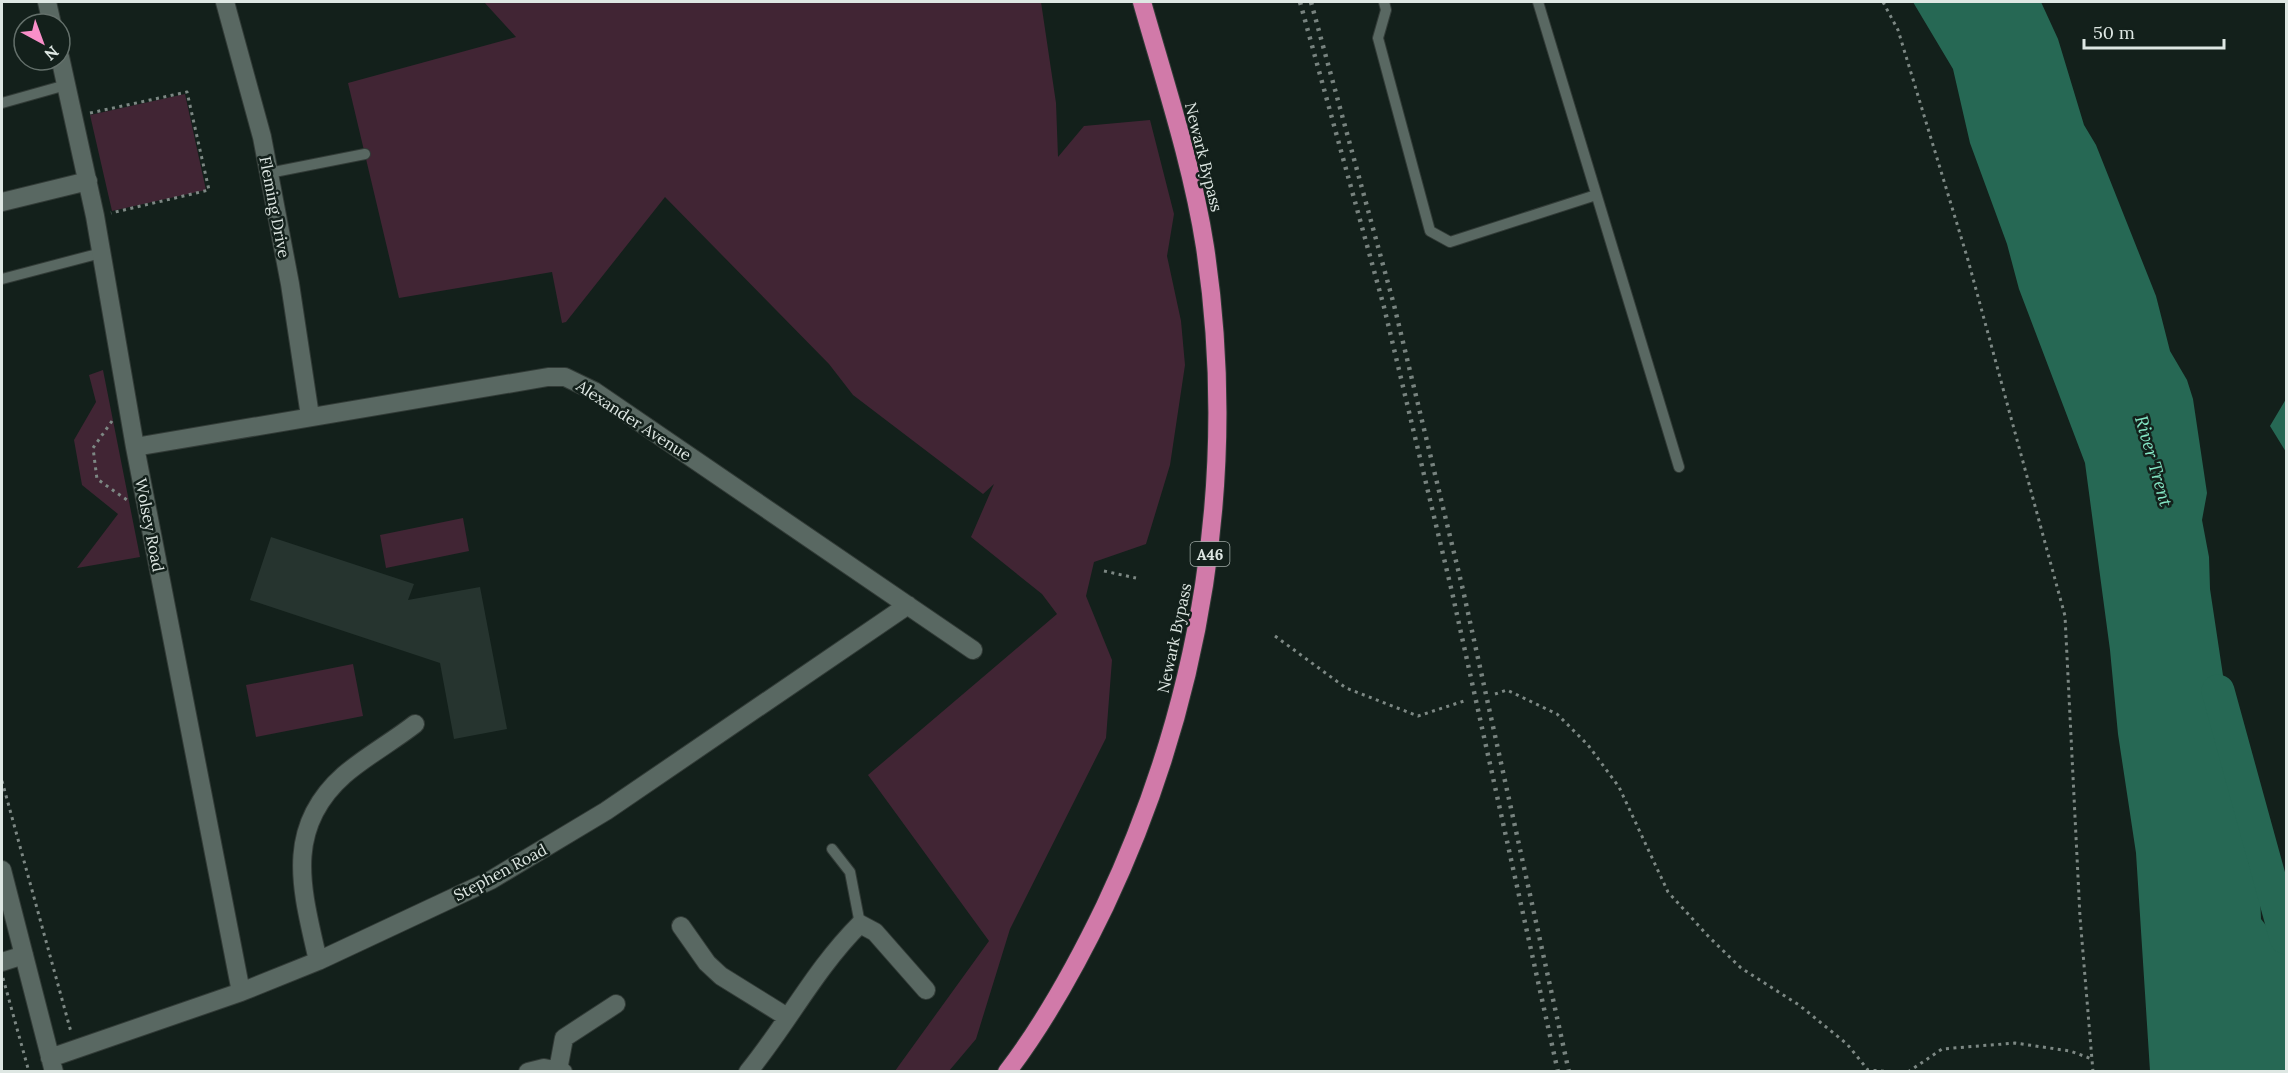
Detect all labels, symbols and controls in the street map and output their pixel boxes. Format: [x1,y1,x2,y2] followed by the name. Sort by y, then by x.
[12,12,72,72] north arrow
[2084,12,2224,50] scale bar
[2093,21,2135,44] text: 50 m
[41,42,63,65] text: N
[1181,100,1227,214] street label: Newark Bypass
[255,154,295,260] street label: Fleming Drive
[572,375,696,465] street label: Alexander Avenue
[2130,413,2178,510] water label: River Trent
[131,477,169,574] street label: Wolsey Road
[1190,542,1230,566] road number: A46
[1153,581,1195,695] street label: Newark Bypass
[450,839,550,905] street label: Stephen Road

